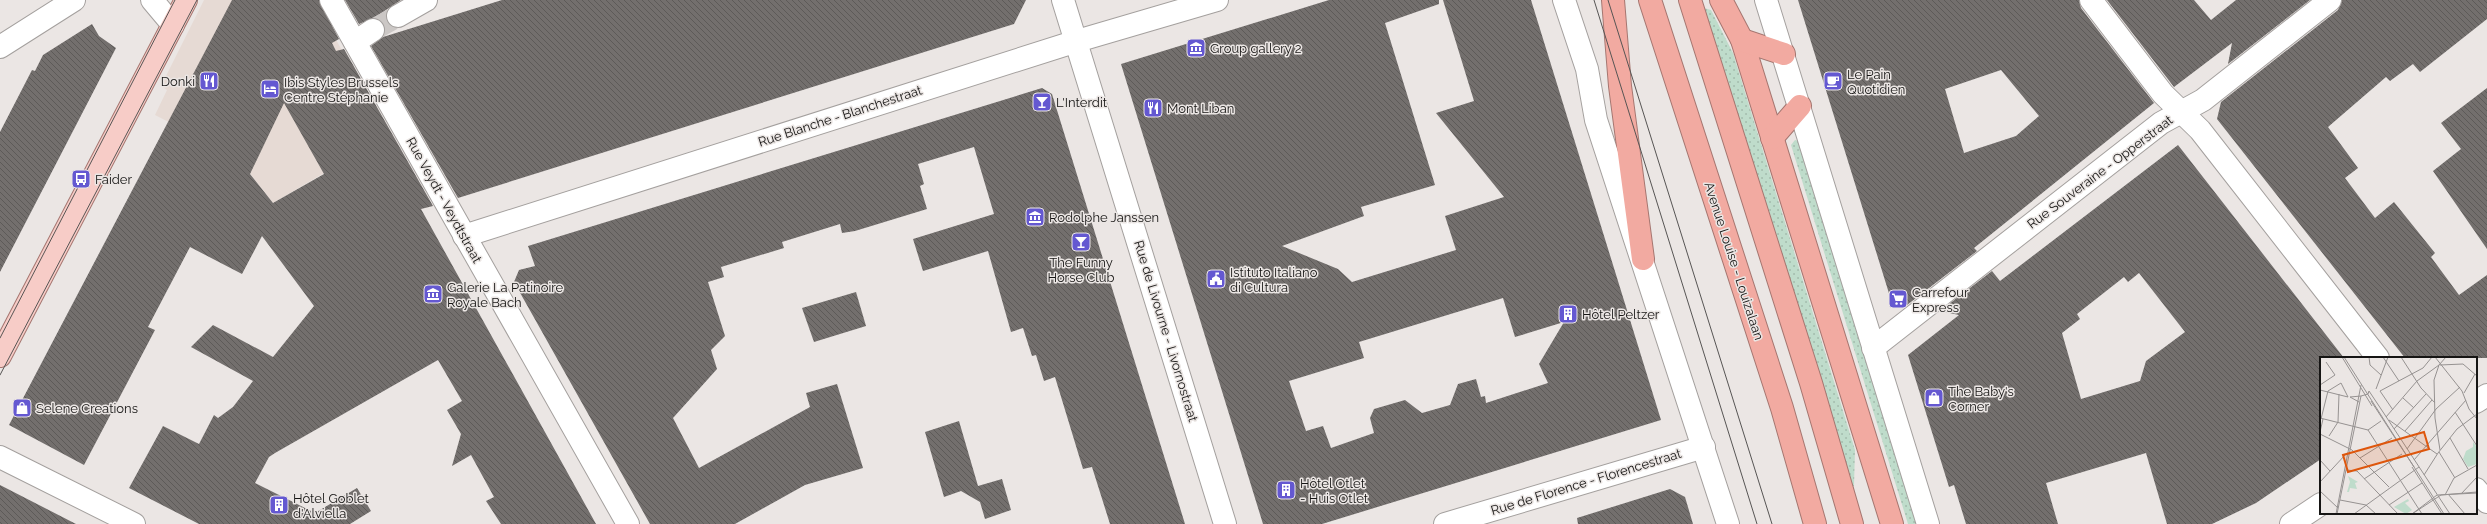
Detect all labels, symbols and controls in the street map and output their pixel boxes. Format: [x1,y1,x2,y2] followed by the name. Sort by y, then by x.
[1185,37,1207,59] museum icon: Group gallery 2
[1210,41,1302,56] place label: Group gallery 2
[1847,67,1905,97] place label: Le Pain Quotidien
[198,70,220,92] restaurant icon: Donki
[1822,70,1844,92] cafe icon: Le Pain Quotidien
[161,74,195,89] place label: Donki
[284,75,399,105] place label: Ibis Styles Brussels Centre Stéphanie
[259,78,281,100] hotel icon: Ibis Styles Brussels Centre Stéphanie
[756,82,924,150] street label: Rue Blanche - Blanchestraat
[1031,91,1053,113] bar icon: L'Interdit
[1056,95,1108,110] place label: L'Interdit
[1142,97,1164,119] restaurant icon: Mont Liban
[1167,101,1234,116] place label: Mont Liban
[2024,112,2176,232] street label: Rue Souveraine - Opperstraat
[403,135,485,266] street label: Rue Veydt - Veydtstraat
[70,168,92,190] bus stop icon: Faider
[95,172,132,187] place label: Faider
[1701,180,1767,342] street label: Avenue Louise - Louizalaan
[1024,206,1046,228] museum icon: Rodolphe Janssen
[1049,210,1159,225] place label: Rodolphe Janssen
[1070,231,1092,253] bar icon: The Funny Horse Club
[1131,238,1201,424] street label: Rue de Livourne - Livornostraat
[1047,255,1115,285] place label: The Funny Horse Club
[1230,265,1318,295] place label: Istituto Italiano di Cultura
[1205,268,1227,290] public building icon: Istituto Italiano di Cultura
[447,280,564,310] place label: Galerie La Patinoire Royale Bach
[422,283,444,305] museum icon: Galerie La Patinoire Royale Bach
[1912,285,1969,315] place label: Carrefour Express
[1887,288,1909,310] supermarket icon: Carrefour Express
[1557,303,1579,325] building icon: Hôtel Peltzer
[1582,307,1660,322] place label: Hôtel Peltzer
[2320,357,2477,514] inset map
[1948,384,2014,414] place label: The Baby's Corner
[1923,387,1945,409] shop icon: The Baby's Corner
[11,397,33,419] shop icon: Selene Creations
[36,401,138,416] place label: Selene Creations
[1489,446,1684,518] street label: Rue de Florence - Florencestraat
[1300,476,1369,506] place label: Hôtel Otlet - Huis Otlet
[1275,479,1297,501] building icon: Hôtel Otlet - Huis Otlet
[293,491,370,521] place label: Hôtel Goblet d'Alviella
[268,494,290,516] building icon: Hôtel Goblet d'Alviella

